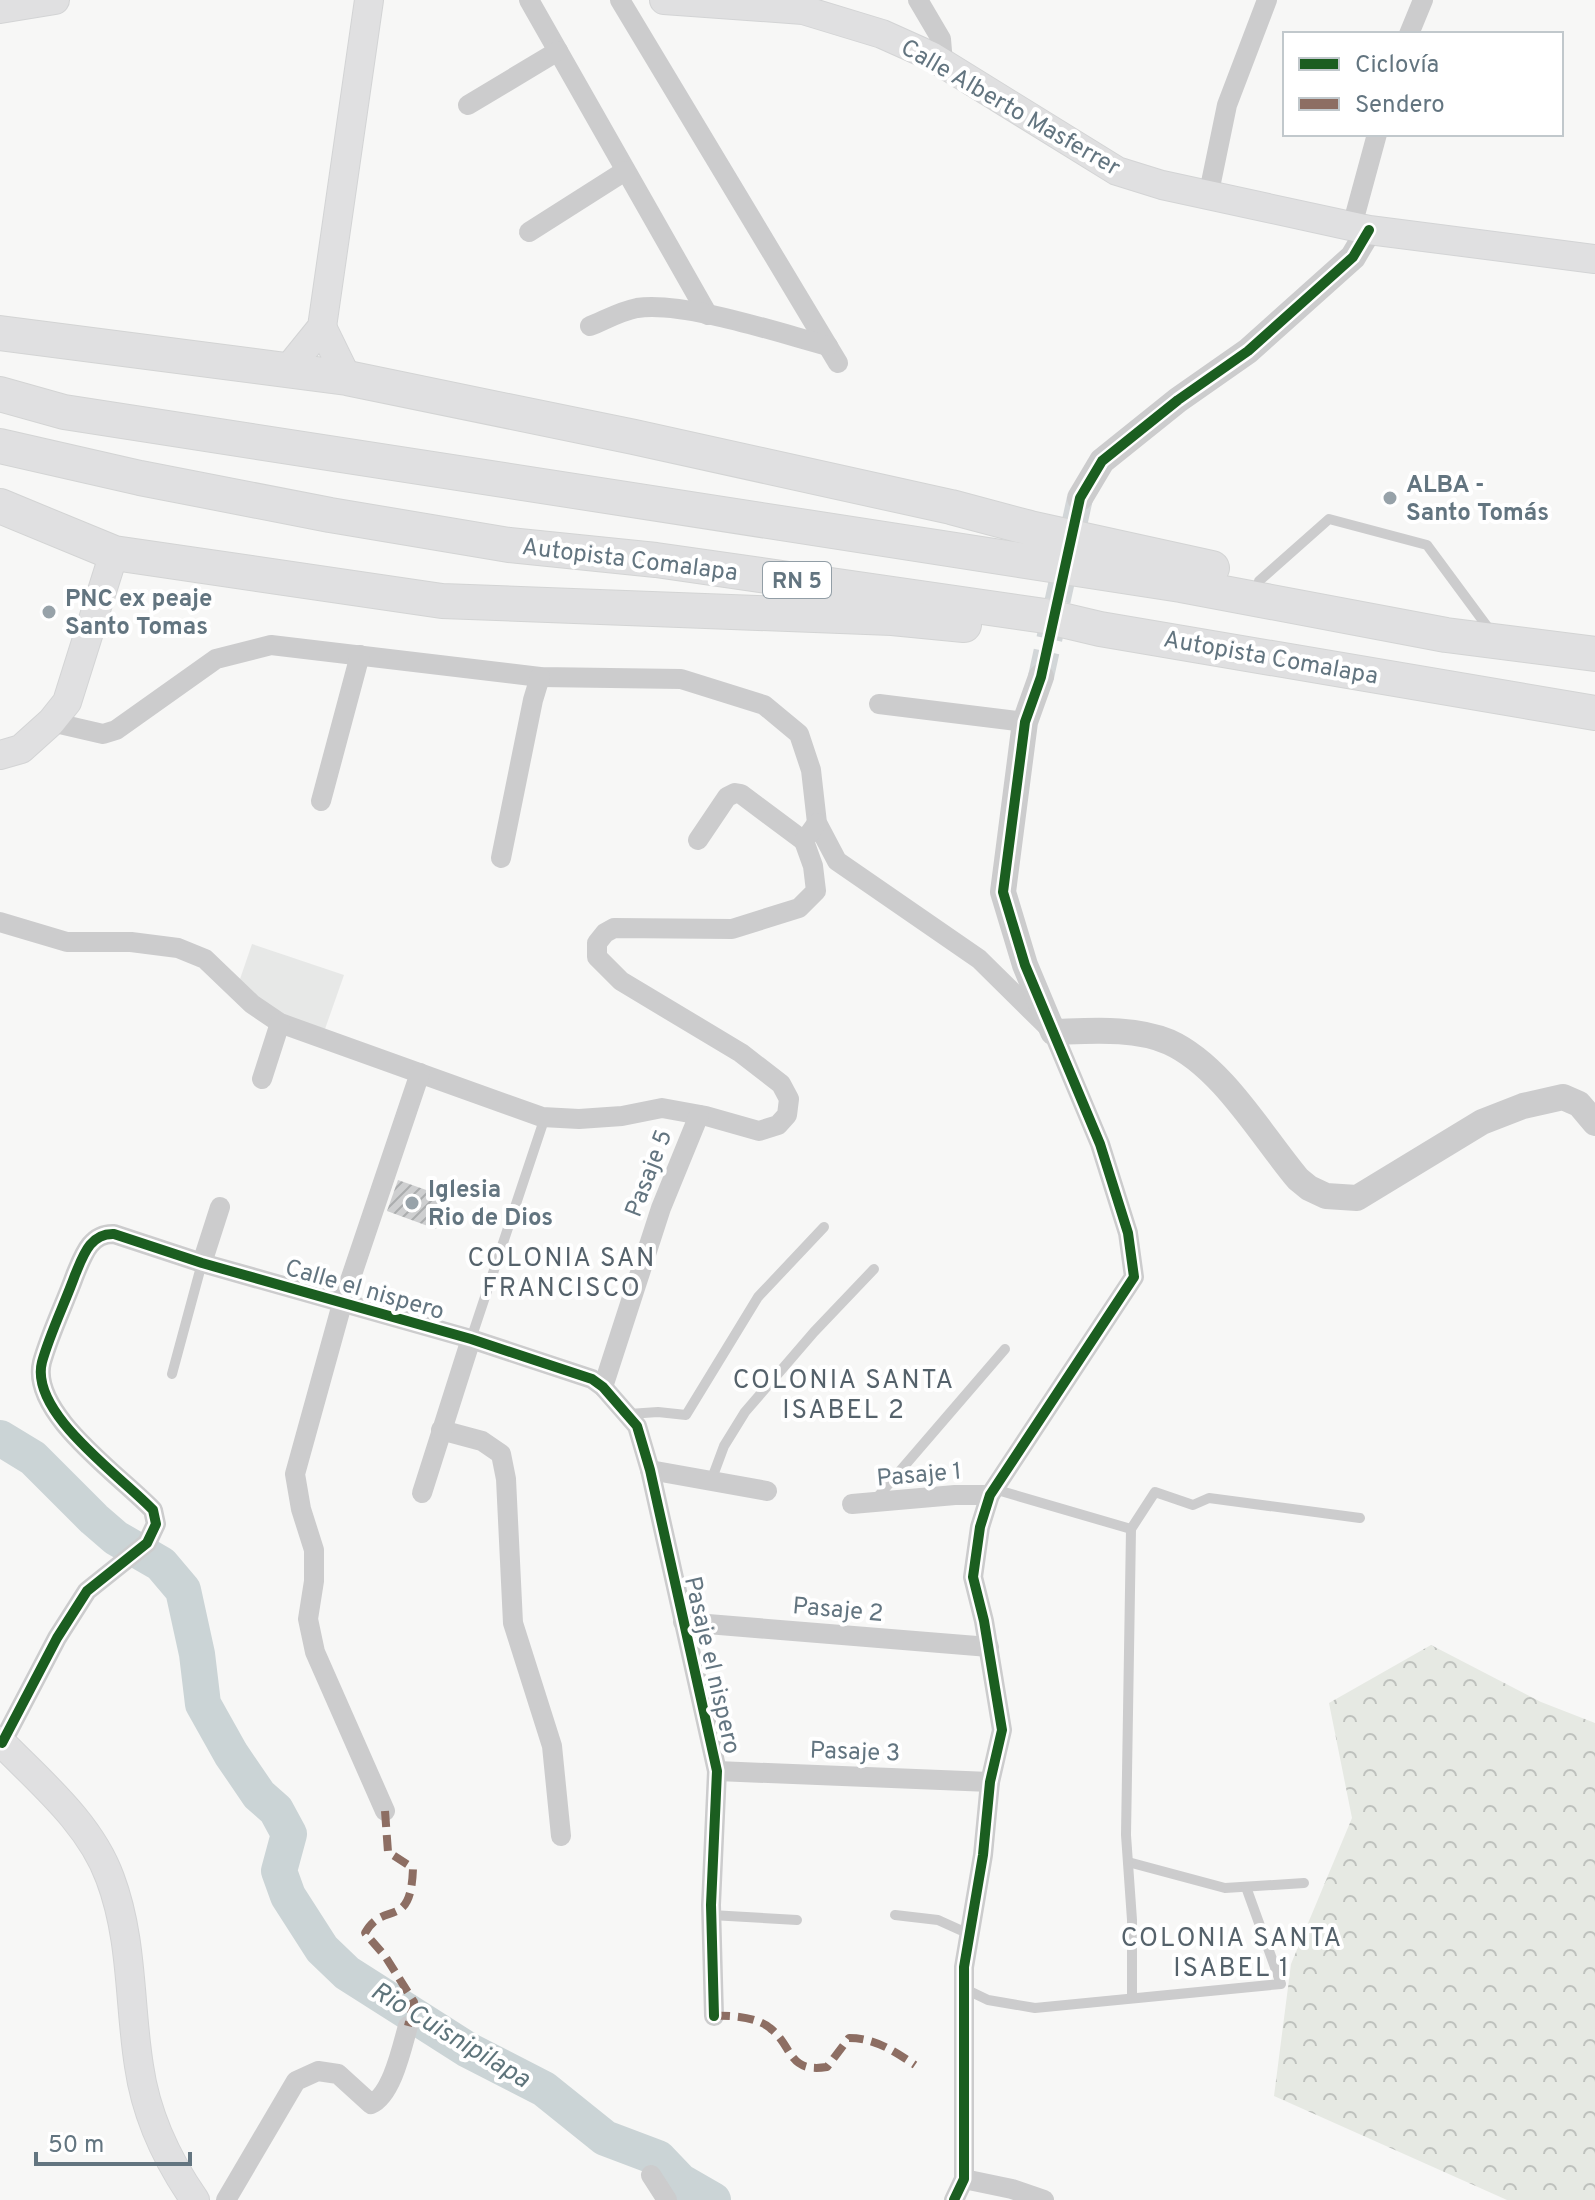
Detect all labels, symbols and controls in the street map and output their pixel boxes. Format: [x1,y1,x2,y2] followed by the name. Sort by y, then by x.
[1283,32,1563,136] legend
[895,34,1125,184] street label: Calle Alberto Masferrer
[1355,51,1439,81] text: Ciclovía
[1355,91,1445,121] text: Sendero
[1406,471,1549,529] place label: ALBA - Santo Tomás
[1381,489,1399,507] marker: ALBA - Santo Tomás
[520,533,739,589] street label: Autopista Comalapa
[763,562,831,598] road number: RN 5
[65,585,212,643] place label: PNC ex peaje Santo Tomas
[40,603,58,621] marker: PNC ex peaje Santo Tomas
[1161,625,1380,693] street label: Autopista Comalapa
[620,1126,680,1222] street label: Pasaje 5
[428,1176,553,1234] place label: Iglesia Rio de Dios
[403,1194,421,1212] marker: Iglesia Rio de Dios
[468,1243,656,1306] district label: COLONIA SAN FRANCISCO
[281,1254,448,1328] street label: Calle el nispero
[733,1365,955,1428] district label: COLONIA SANTA ISABEL 2
[875,1457,963,1495] street label: Pasaje 1
[676,1574,746,1757] street label: Pasaje el nispero
[791,1592,884,1630] street label: Pasaje 2
[809,1736,901,1770] street label: Pasaje 3
[1121,1923,1343,1986] district label: COLONIA SANTA ISABEL 1
[364,1976,536,2097] water label: Rio Cuisnipilapa
[36,2116,190,2166] scale bar
[48,2131,104,2161] text: 50 m

